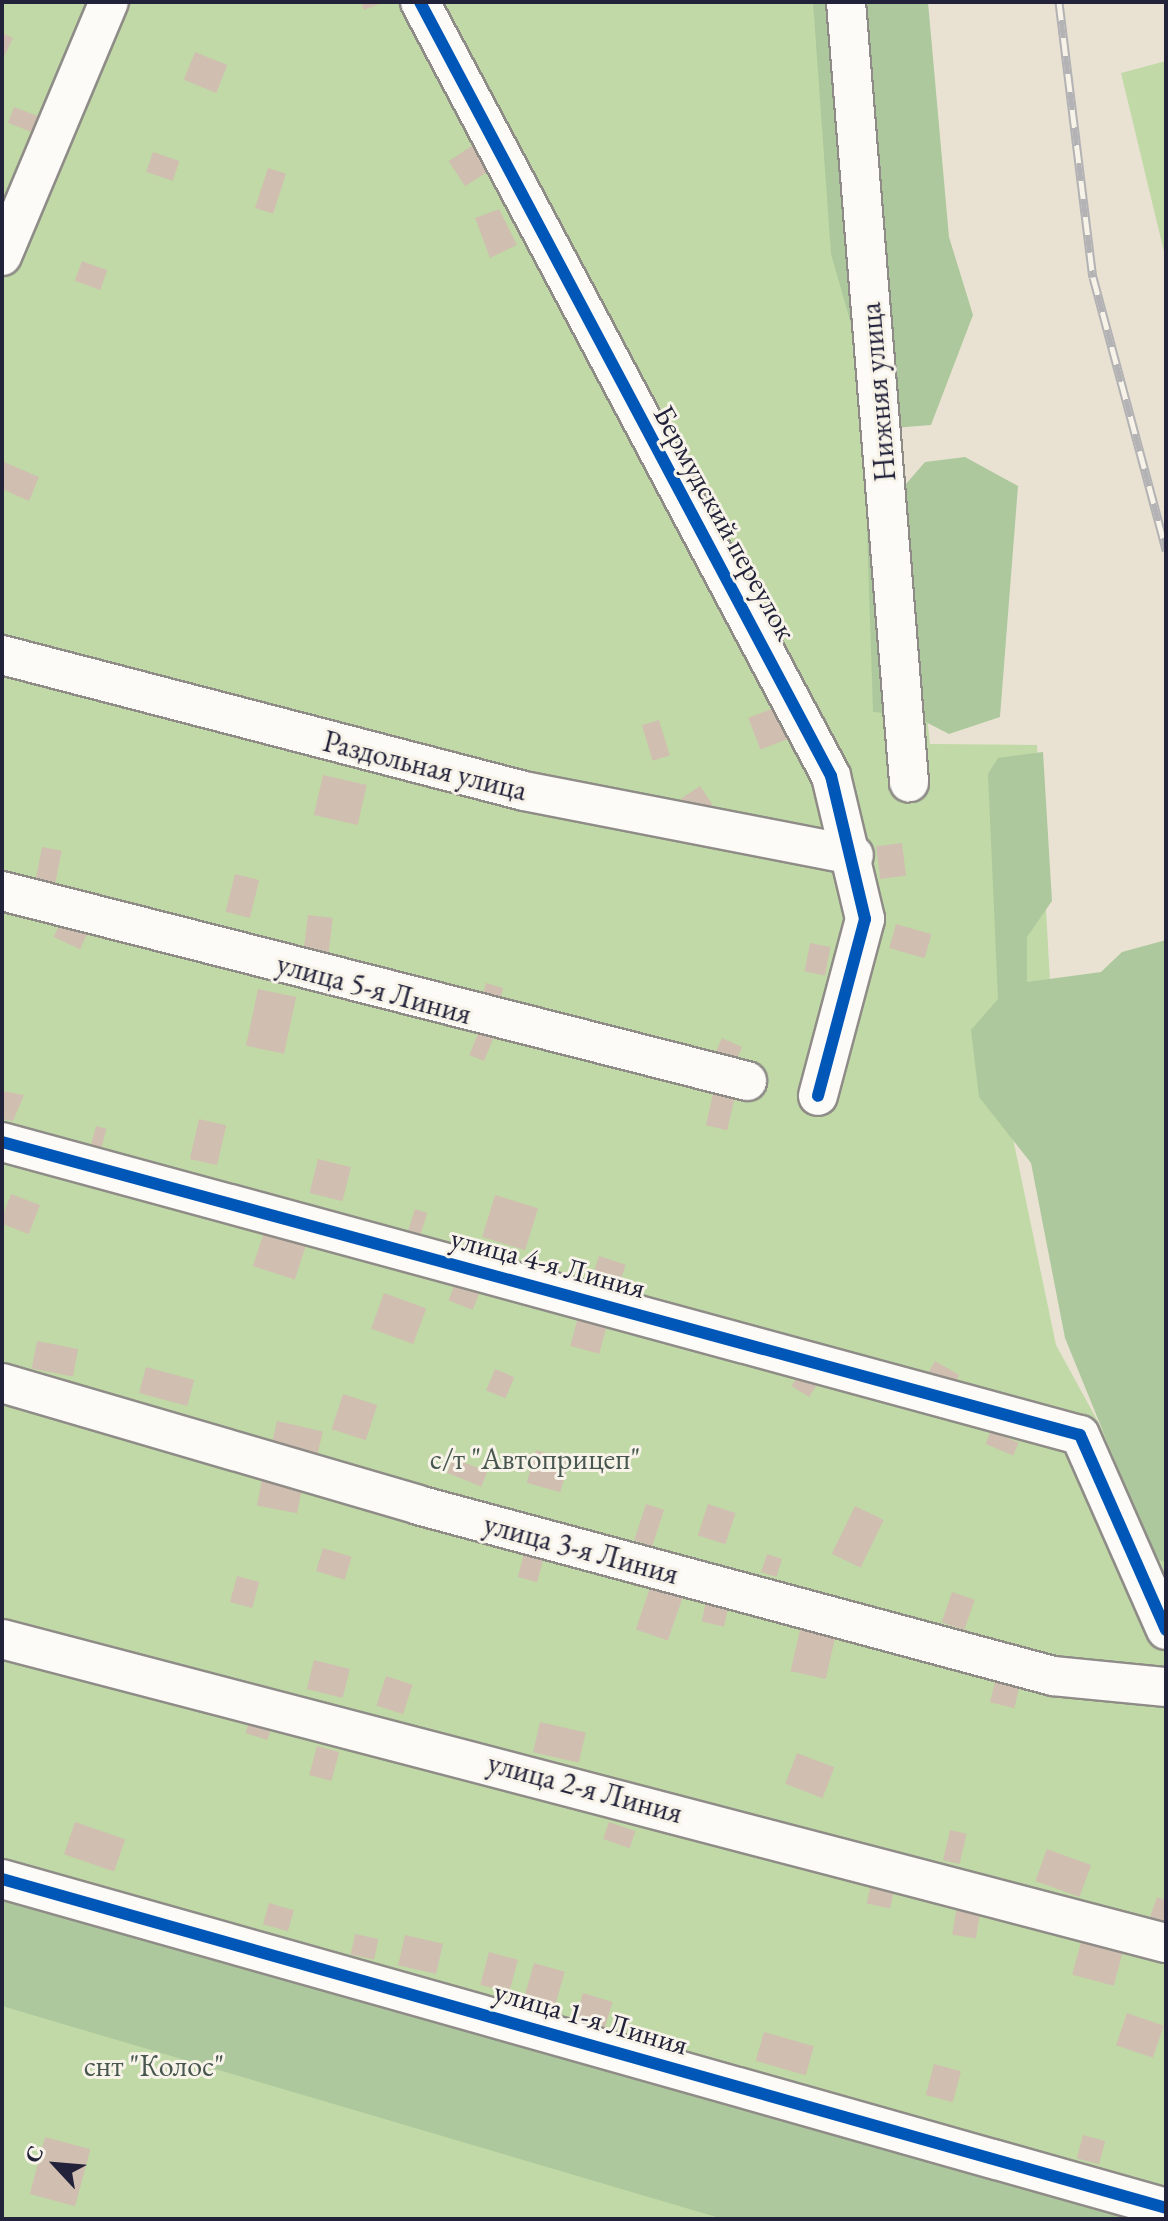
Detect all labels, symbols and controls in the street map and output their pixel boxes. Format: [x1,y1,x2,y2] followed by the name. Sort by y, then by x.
[852,301,904,483] street label: Нижняя улица
[645,399,805,647] street label: Бермудский переулок
[319,723,531,809] street label: Раздольная улица
[273,946,475,1032] street label: улица 5-я Линия
[447,1220,649,1306] street label: улица 4-я Линия
[430,1441,640,1477] park label: с/т "Автоприцеп"
[480,1506,682,1592] street label: улица 3-я Линия
[484,1745,686,1831] street label: улица 2-я Линия
[490,1973,692,2063] street label: улица 1-я Линия
[84,2048,224,2084] park label: снт "Колос"
[16,2125,96,2205] north arrow
[18,2141,50,2168] text: С

